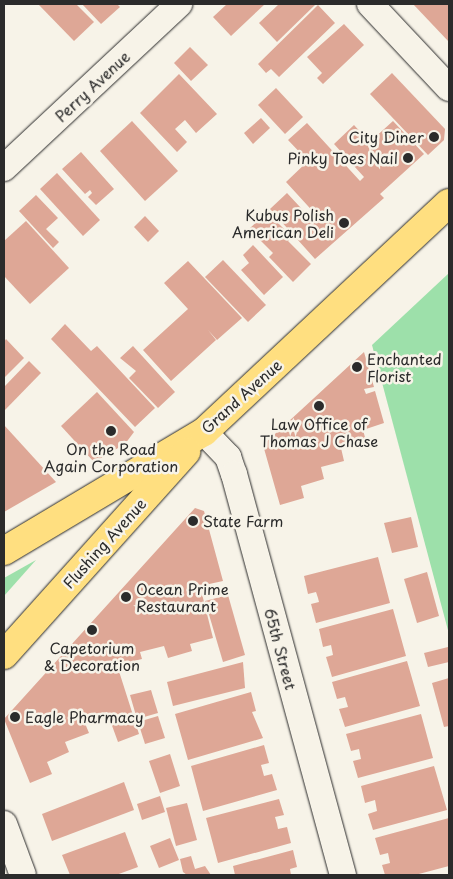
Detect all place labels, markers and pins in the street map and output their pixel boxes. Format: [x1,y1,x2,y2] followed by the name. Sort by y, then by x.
[348,128,424,146] place label: City Diner
[428,131,440,143] marker: City Diner
[287,149,398,167] place label: Pinky Toes Nail
[402,152,414,164] marker: Pinky Toes Nail
[232,205,334,240] place label: Kubus Polish American Deli
[338,217,350,229] marker: Kubus Polish American Deli
[367,349,442,384] place label: Enchanted Florist
[351,361,363,373] marker: Enchanted Florist
[313,400,325,412] marker: Law Office of Thomas J Chase
[259,414,379,449] place label: Law Office of Thomas J Chase
[105,425,117,437] marker: On the Road Again Corporation
[44,439,178,474] place label: On the Road Again Corporation
[203,512,284,530] place label: State Farm
[187,515,199,527] marker: State Farm
[136,579,228,614] place label: Ocean Prime Restaurant
[120,591,132,603] marker: Ocean Prime Restaurant
[86,624,98,636] marker: Capetorium & Decoration
[44,638,140,673] place label: Capetorium & Decoration
[25,708,144,726] place label: Eagle Pharmacy
[9,711,21,723] marker: Eagle Pharmacy

